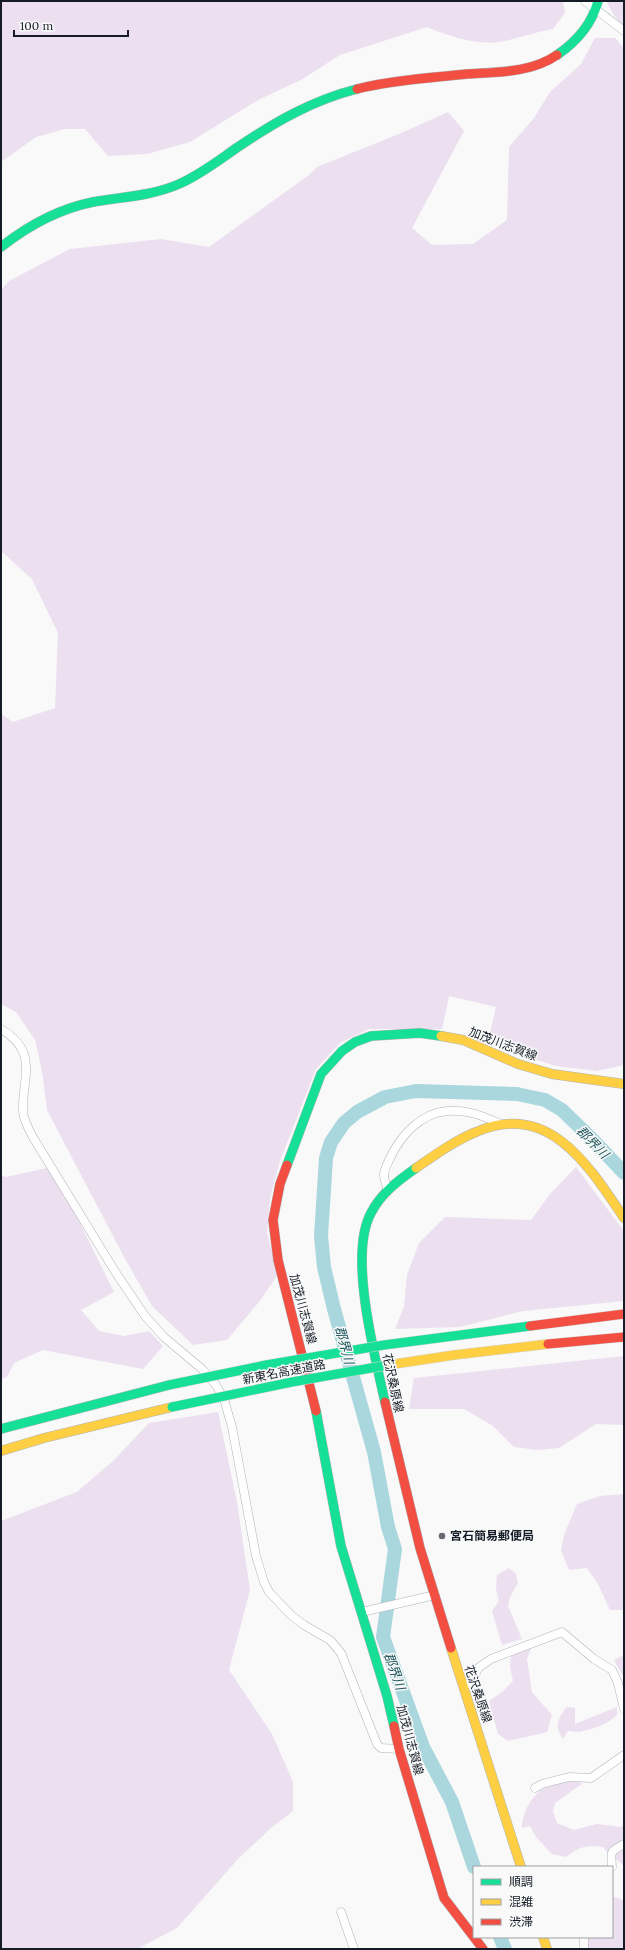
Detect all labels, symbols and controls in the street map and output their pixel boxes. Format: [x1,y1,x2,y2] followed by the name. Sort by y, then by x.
[14,12,128,38] scale bar
[20,18,53,33] text: 100 m
[467,1024,539,1063] street label: 加茂川志賀線
[573,1123,614,1164] water label: 郡界川
[287,1272,320,1346] street label: 加茂川志賀線
[331,1324,358,1368] water label: 郡界川
[380,1352,407,1414] street label: 花沢桑原線
[241,1356,327,1387] street label: 新東名高速道路
[450,1528,534,1543] place label: 宮石簡易郵便局
[437,1531,447,1541] marker: 宮石簡易郵便局
[380,1650,410,1694] water label: 郡界川
[462,1663,495,1725] street label: 花沢桑原線
[394,1703,427,1777] street label: 加茂川志賀線
[473,1866,613,1938] legend
[509,1874,533,1889] text: 順調
[509,1894,533,1909] text: 混雑
[509,1914,533,1929] text: 渋滞

